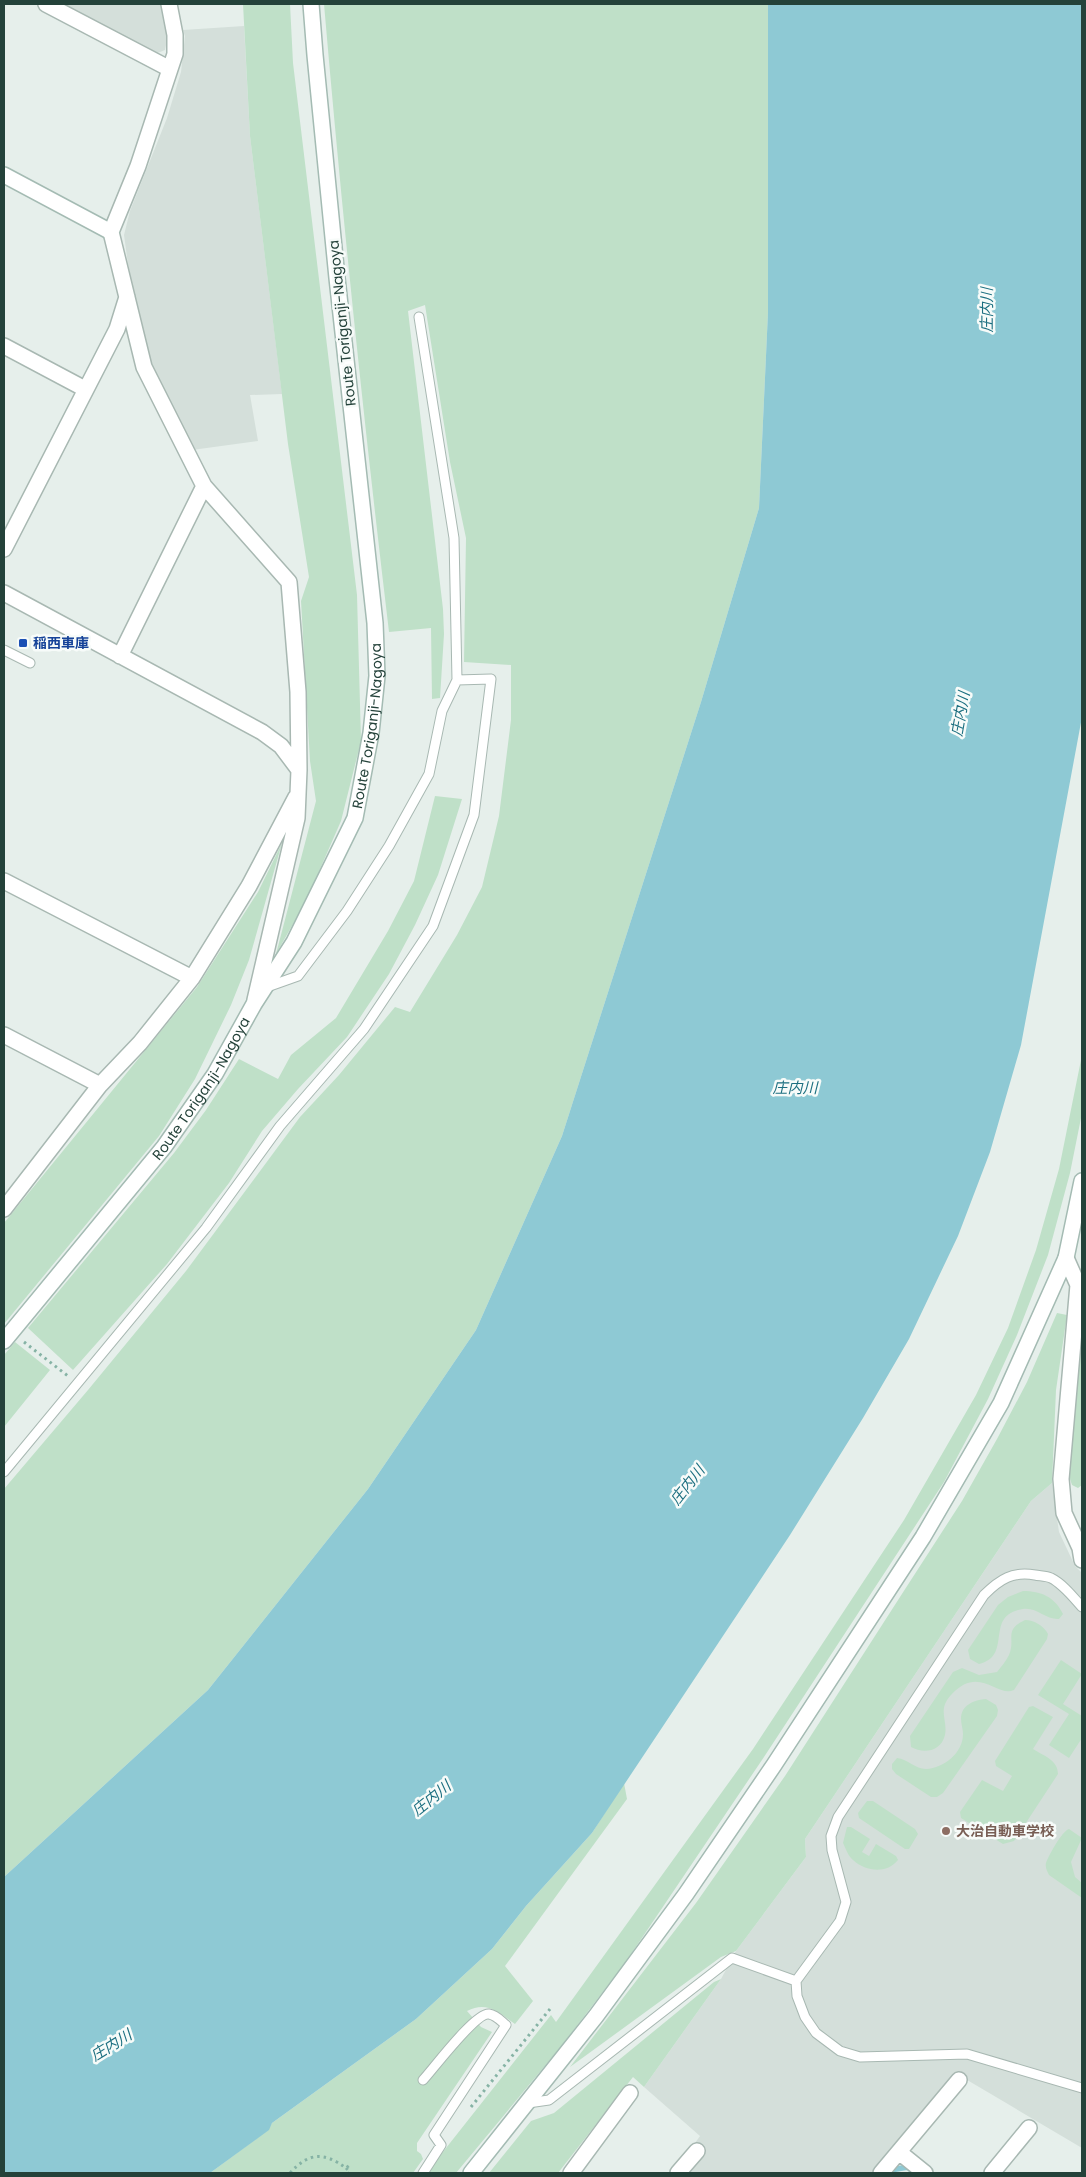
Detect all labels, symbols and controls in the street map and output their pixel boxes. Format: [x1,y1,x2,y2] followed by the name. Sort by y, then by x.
[323,239,361,407] street label: Route Toriganji-Nagoya
[976,286,997,333] water label: 庄内川
[33,633,89,653] place label: 稲西車庫
[17,637,29,649] marker: 稲西車庫
[347,643,387,810] street label: Route Toriganji-Nagoya
[946,688,975,738] water label: 庄内川
[147,1013,255,1164] street label: Route Toriganji-Nagoya
[772,1077,819,1098] water label: 庄内川
[665,1459,710,1509] water label: 庄内川
[407,1774,457,1820] water label: 庄内川
[956,1821,1054,1841] place label: 大治自動車学校
[940,1825,952,1837] marker: 大治自動車学校
[86,2023,137,2066] water label: 庄内川

